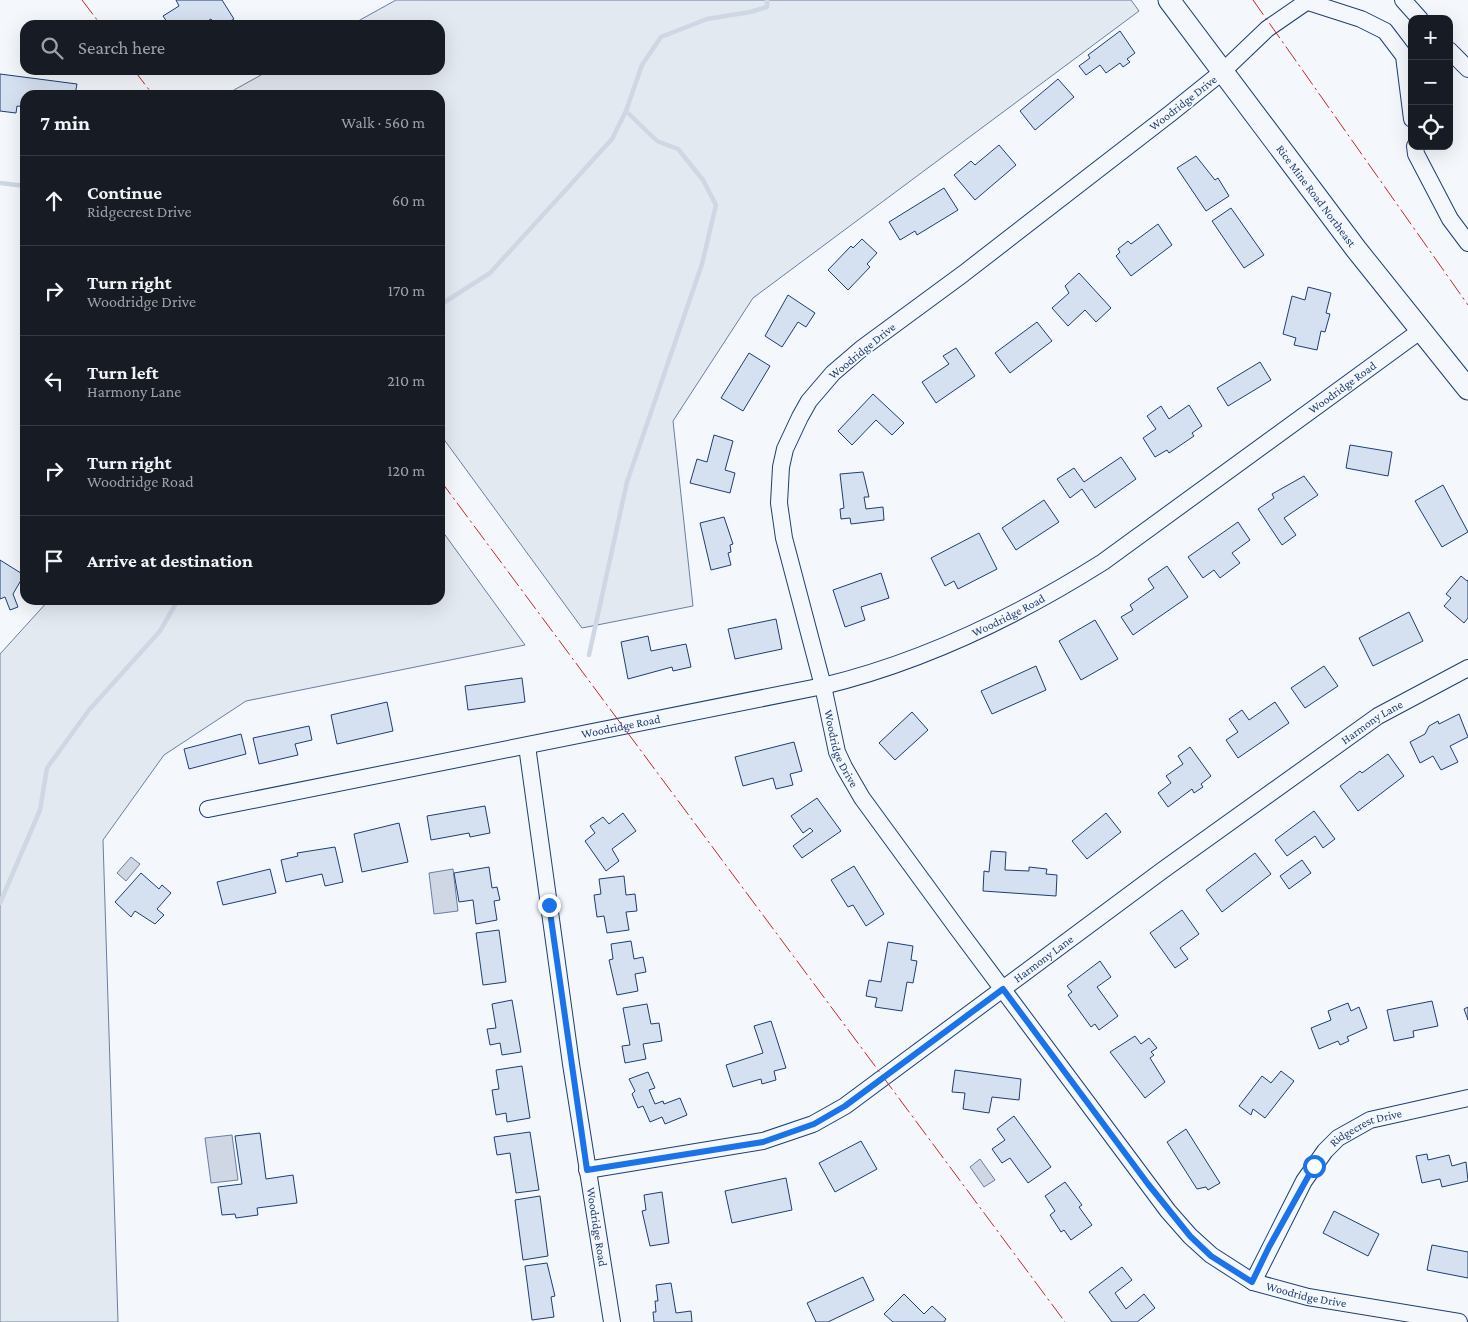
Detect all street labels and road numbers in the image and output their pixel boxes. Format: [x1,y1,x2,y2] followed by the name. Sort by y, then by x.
[1146,72,1220,134] street label: Woodridge Drive
[1273,142,1360,250] street label: Rice Mine Road Northeast
[826,320,898,382] street label: Woodridge Drive
[1306,358,1379,417] street label: Woodridge Road
[970,591,1048,640] street label: Woodridge Road
[1338,697,1405,747] street label: Harmony Lane
[821,708,861,790] street label: Woodridge Drive
[580,712,662,741] street label: Woodridge Road
[1011,932,1076,985] street label: Harmony Lane
[1326,1106,1403,1150] street label: Ridgecrest Drive
[584,1186,610,1268] street label: Woodridge Road
[1265,1279,1347,1310] street label: Woodridge Drive

